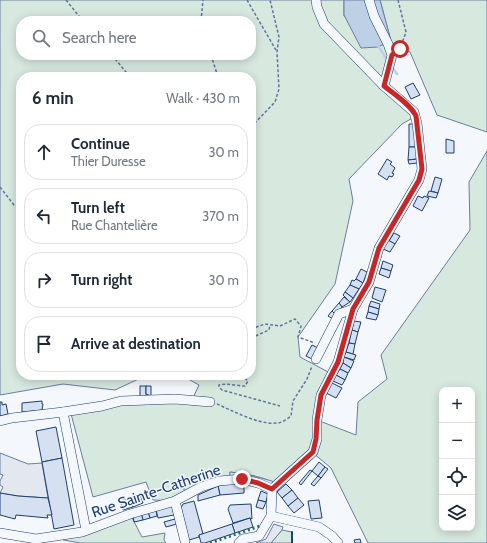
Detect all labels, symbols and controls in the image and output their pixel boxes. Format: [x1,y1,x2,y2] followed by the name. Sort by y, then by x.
[16,16,256,60] search box
[30,27,52,49] icon: search
[62,29,137,47] text: Search here
[391,40,409,58] route start
[32,88,74,108] text: 6 min
[166,90,240,106] text: Walk · 430 m
[71,135,130,153] text: Continue
[33,141,55,163] icon: ahead
[209,144,239,160] text: 30 m
[71,153,146,169] text: Thier Duresse
[71,199,125,217] text: Turn left
[33,205,55,227] icon: left
[202,208,239,224] text: 370 m
[71,217,158,233] text: Rue Chantelière
[33,269,55,291] icon: right
[71,271,132,289] text: Turn right
[209,272,239,288] text: 30 m
[33,333,55,355] icon: arrive
[71,335,201,353] text: Arrive at destination
[439,387,475,531] map controls
[439,387,475,423] button: +
[439,423,475,459] button: −
[439,459,475,495] button: locate
[89,460,223,522] street label: Rue Sainte-Catherine
[233,470,251,488] route end
[439,495,475,531] button: layers

